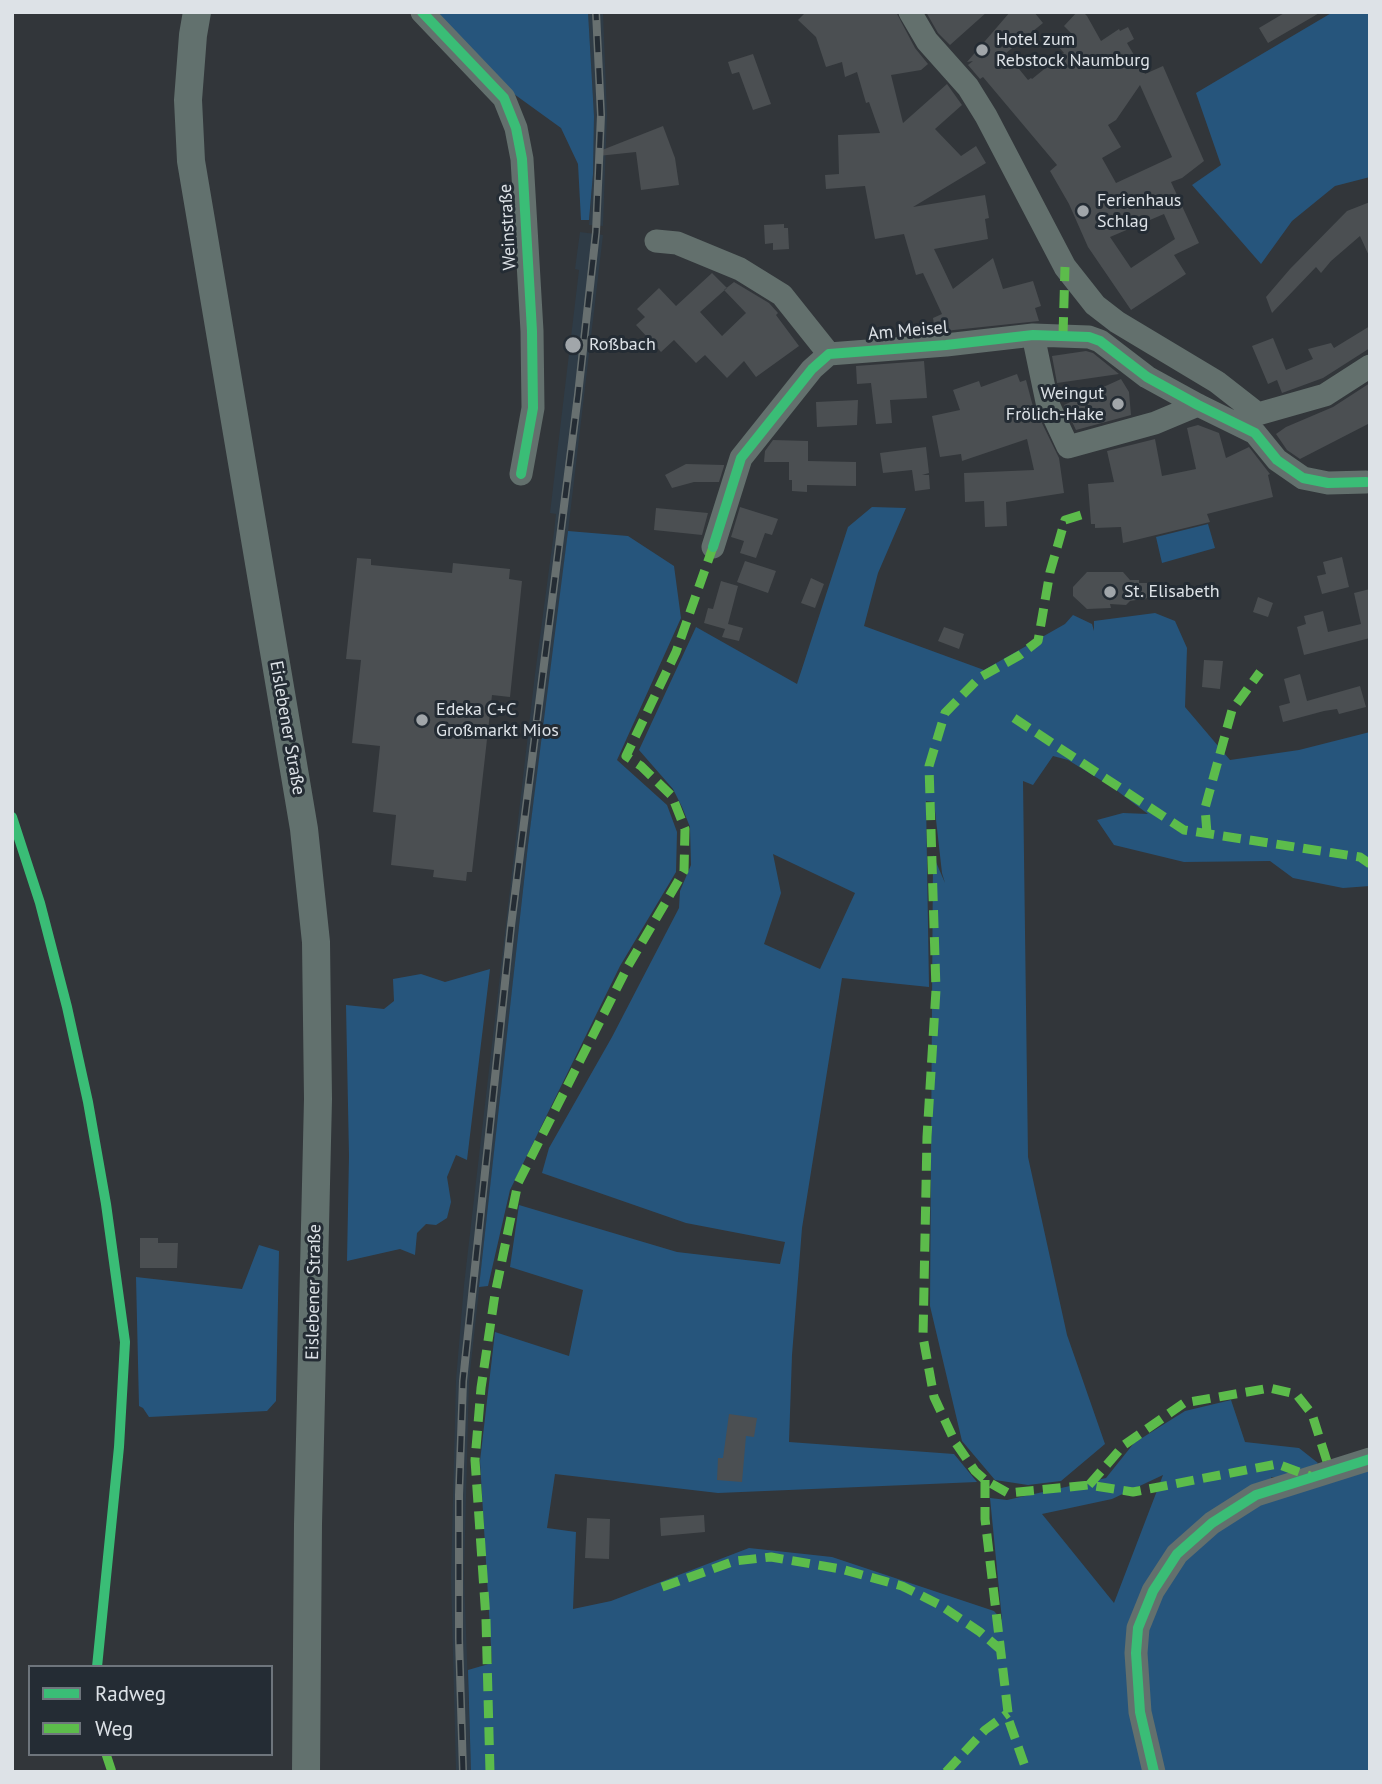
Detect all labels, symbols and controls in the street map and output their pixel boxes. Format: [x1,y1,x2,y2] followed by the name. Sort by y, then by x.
[996,29,1150,72] place label: Hotel zum Rebstock Naumburg
[974,42,990,58] marker: Hotel zum Rebstock Naumburg
[495,183,521,271] street label: Weinstraße
[1097,190,1181,232] place label: Ferienhaus Schlag
[1075,203,1091,219] marker: Ferienhaus Schlag
[867,317,949,345] street label: Am Meisel
[589,334,656,356] place label: Roßbach
[563,335,583,355] marker: Roßbach
[1006,383,1104,426] place label: Weingut Frölich-Hake
[1110,396,1126,412] marker: Weingut Frölich-Hake
[1124,581,1220,603] place label: St. Elisabeth
[1102,584,1118,600] marker: St. Elisabeth
[265,659,309,797] street label: Eislebener Straße
[436,699,559,742] place label: Edeka C+C Großmarkt Mios
[414,712,430,728] marker: Edeka C+C Großmarkt Mios
[302,1224,326,1360] street label: Eislebener Straße
[28,1665,273,1756] legend
[95,1680,166,1707] text: Radweg
[95,1715,133,1742] text: Weg

